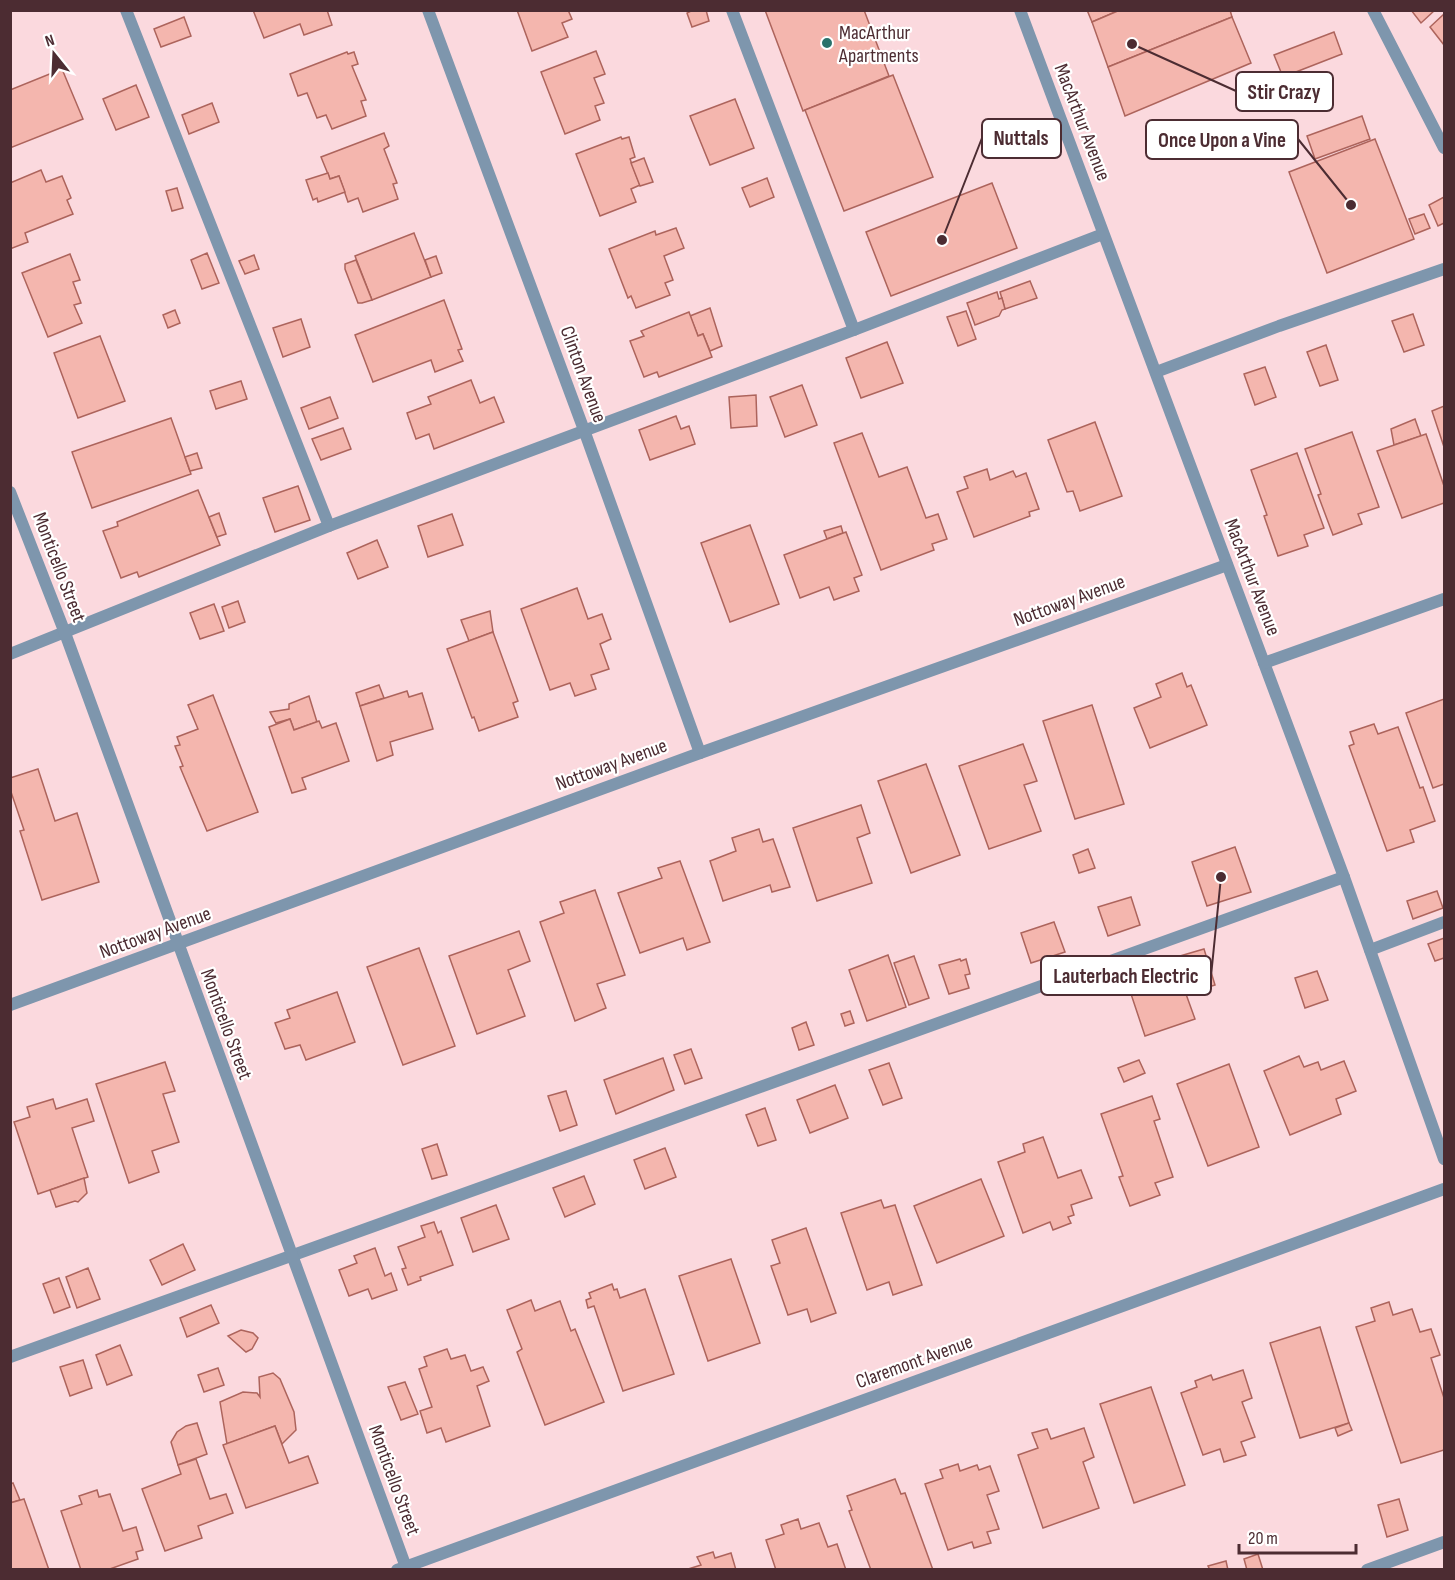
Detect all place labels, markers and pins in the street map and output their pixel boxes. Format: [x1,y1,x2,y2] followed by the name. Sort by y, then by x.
[838,21,919,68] place label: MacArthur Apartments
[820,36,834,50] marker: MacArthur Apartments
[1236,72,1333,111] callout: Stir Crazy
[982,119,1061,158] callout: Nuttals
[1146,120,1298,159] callout: Once Upon a Vine
[1041,956,1211,995] callout: Lauterbach Electric

